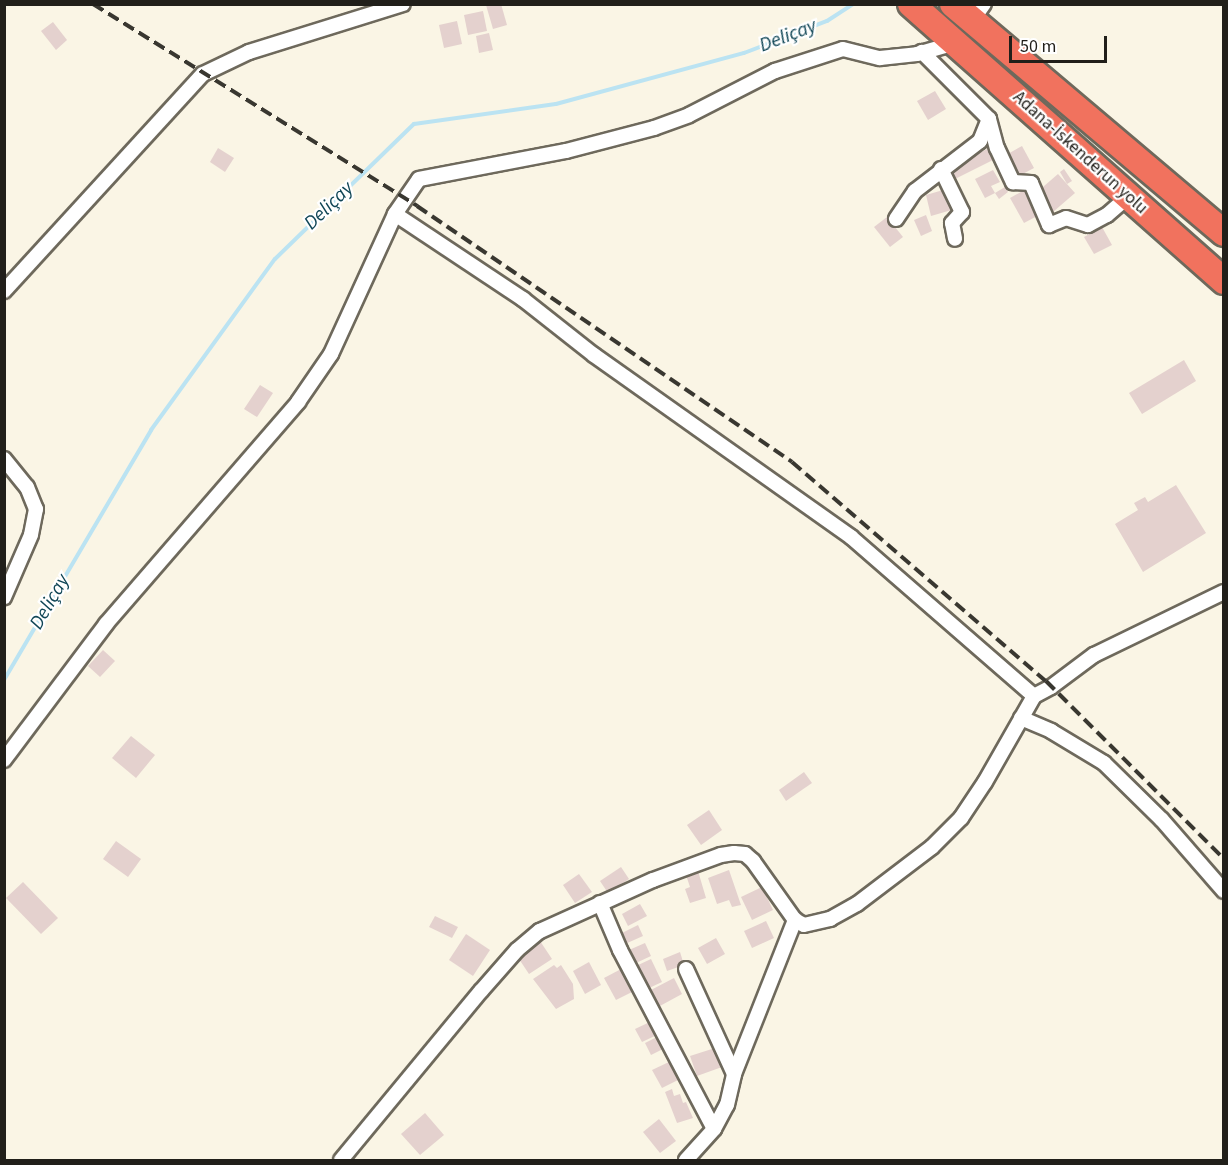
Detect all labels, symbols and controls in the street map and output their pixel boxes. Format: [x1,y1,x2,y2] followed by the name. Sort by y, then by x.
[756,14,820,58] water label: Deliçay
[1012,24,1110,62] scale bar
[1020,34,1056,59] text: 50 m
[1008,87,1152,219] street label: Adana-İskenderun yolu
[299,177,359,235] water label: Deliçay
[25,570,75,634] water label: Deliçay

